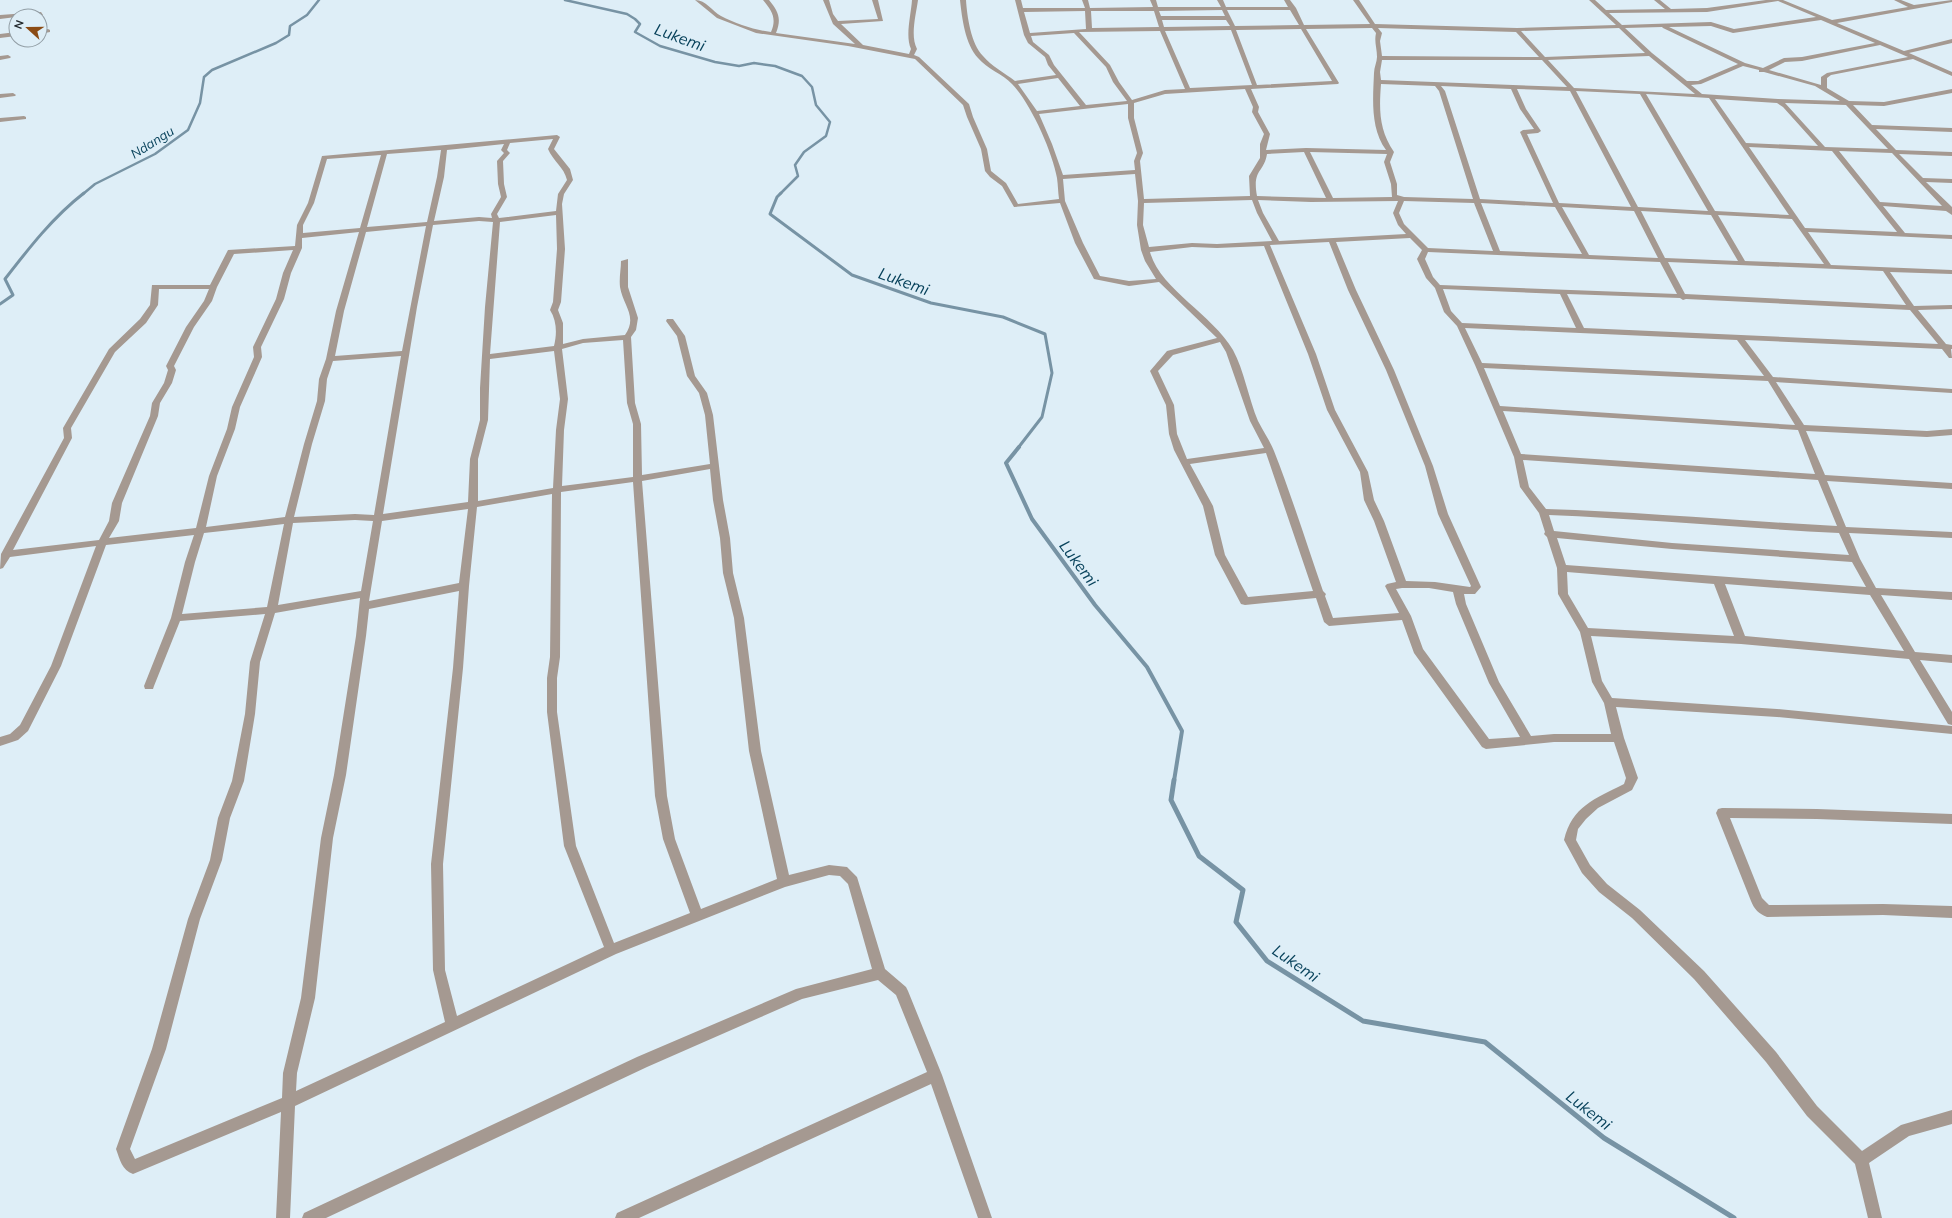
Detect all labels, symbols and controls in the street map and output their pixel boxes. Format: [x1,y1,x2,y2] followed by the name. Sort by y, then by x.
[8,8,48,48] north arrow
[11,18,27,31] text: N
[652,19,708,55] water label: Lukemi
[127,122,177,162] water label: Ndangu
[876,263,932,299] water label: Lukemi
[1055,536,1103,590] water label: Lukemi
[1269,940,1323,986] water label: Lukemi
[1562,1086,1616,1134] water label: Lukemi

